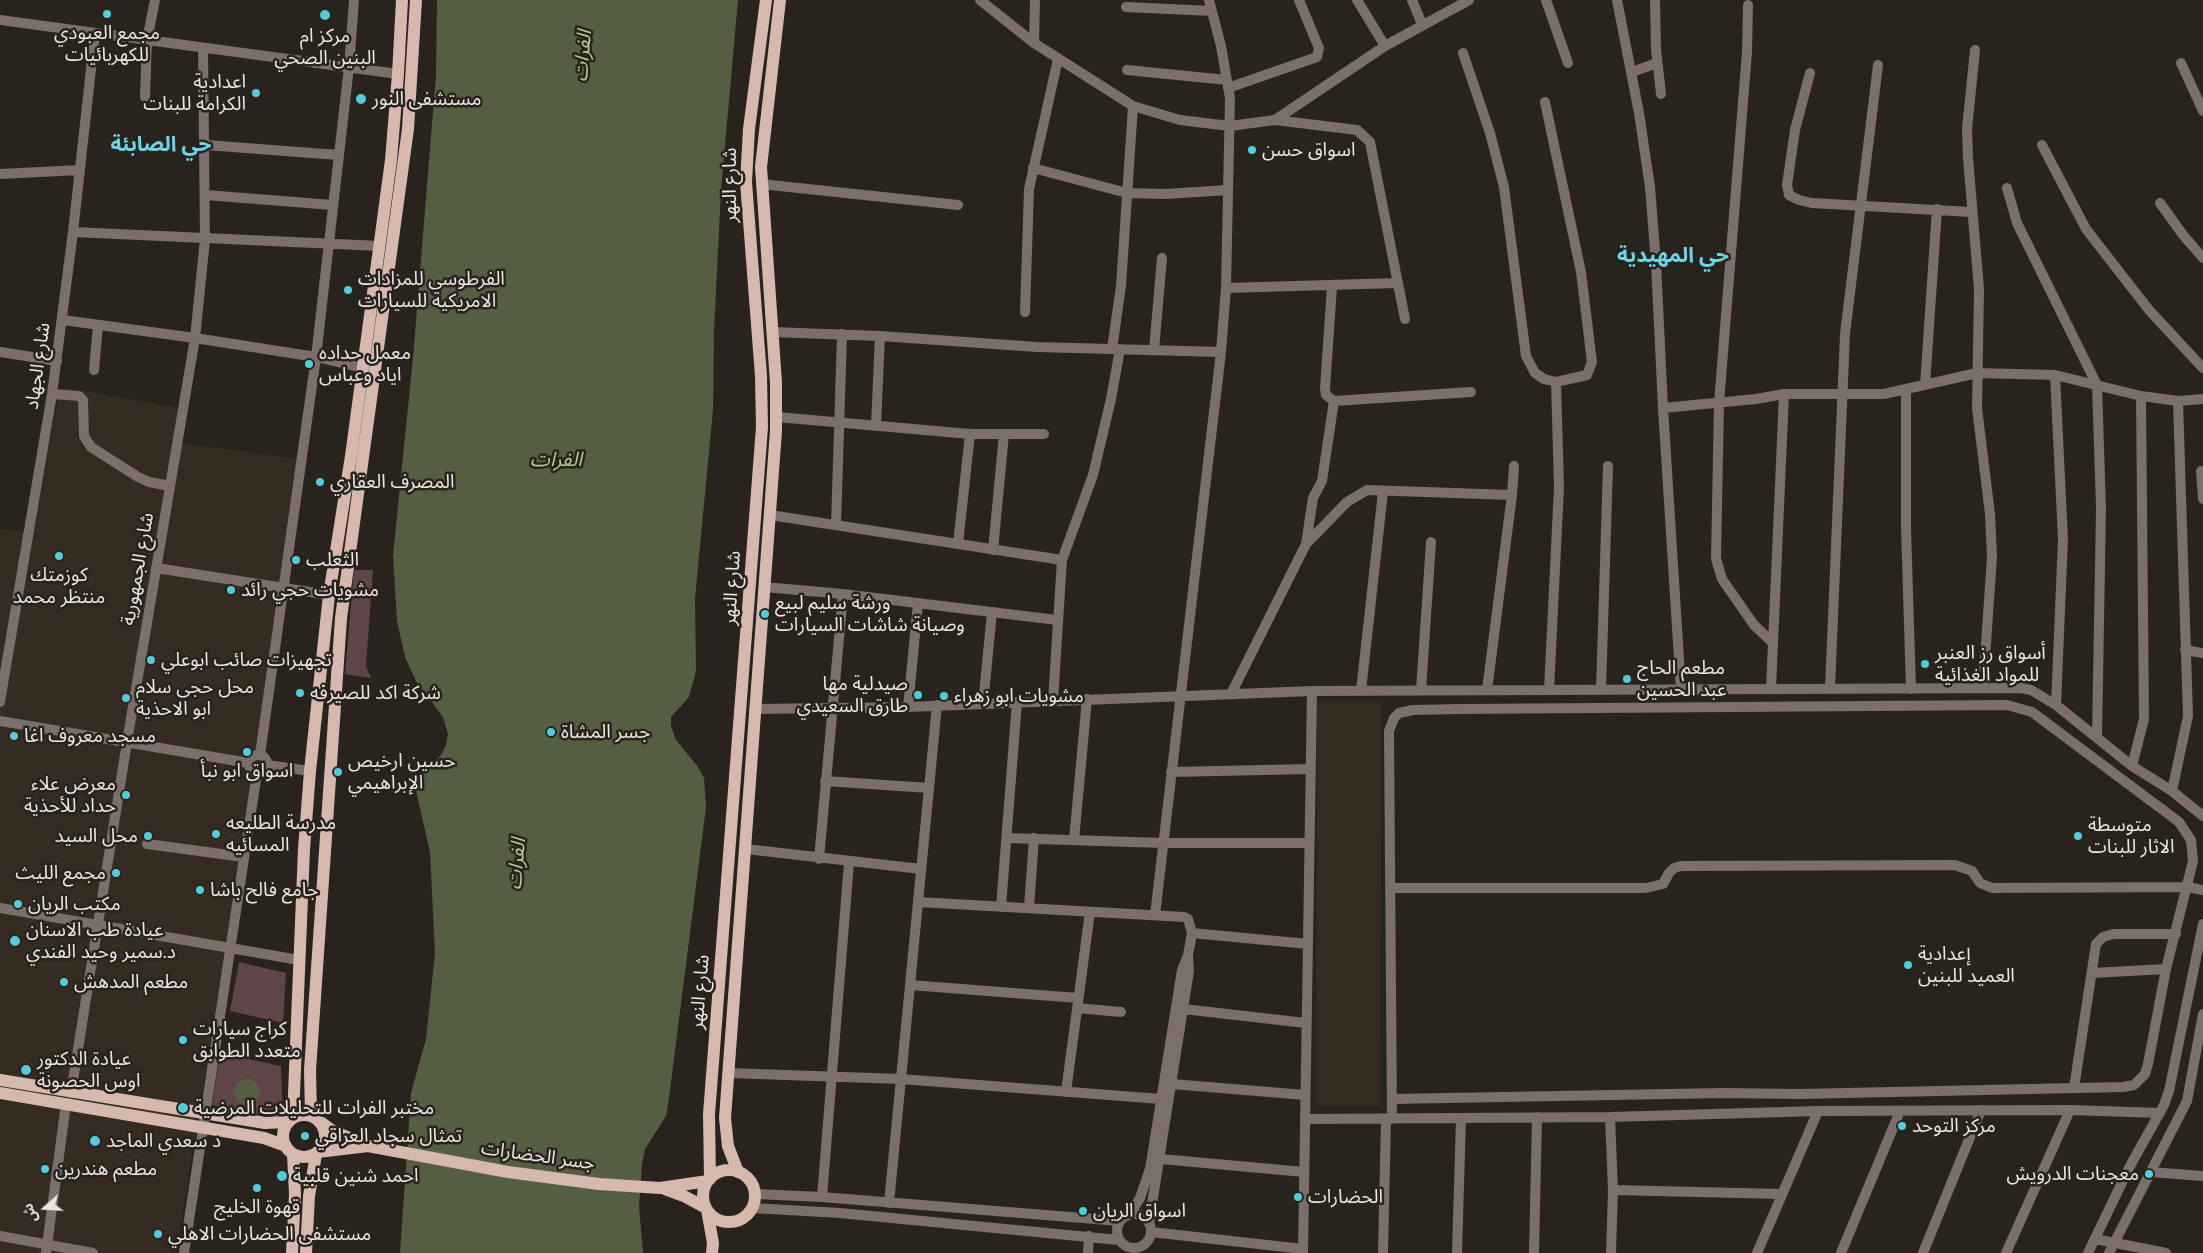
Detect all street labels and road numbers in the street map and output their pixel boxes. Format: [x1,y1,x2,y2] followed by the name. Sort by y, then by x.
[719,148,741,222] street label: شارع النهر
[21,321,55,411] street label: شارع الجهاد
[117,511,159,627] street label: شارع الجمهورية
[718,550,746,626] street label: شارع النهر
[685,954,715,1030] street label: شارع النهر
[480,1137,596,1175] street label: جسر الحضارات

